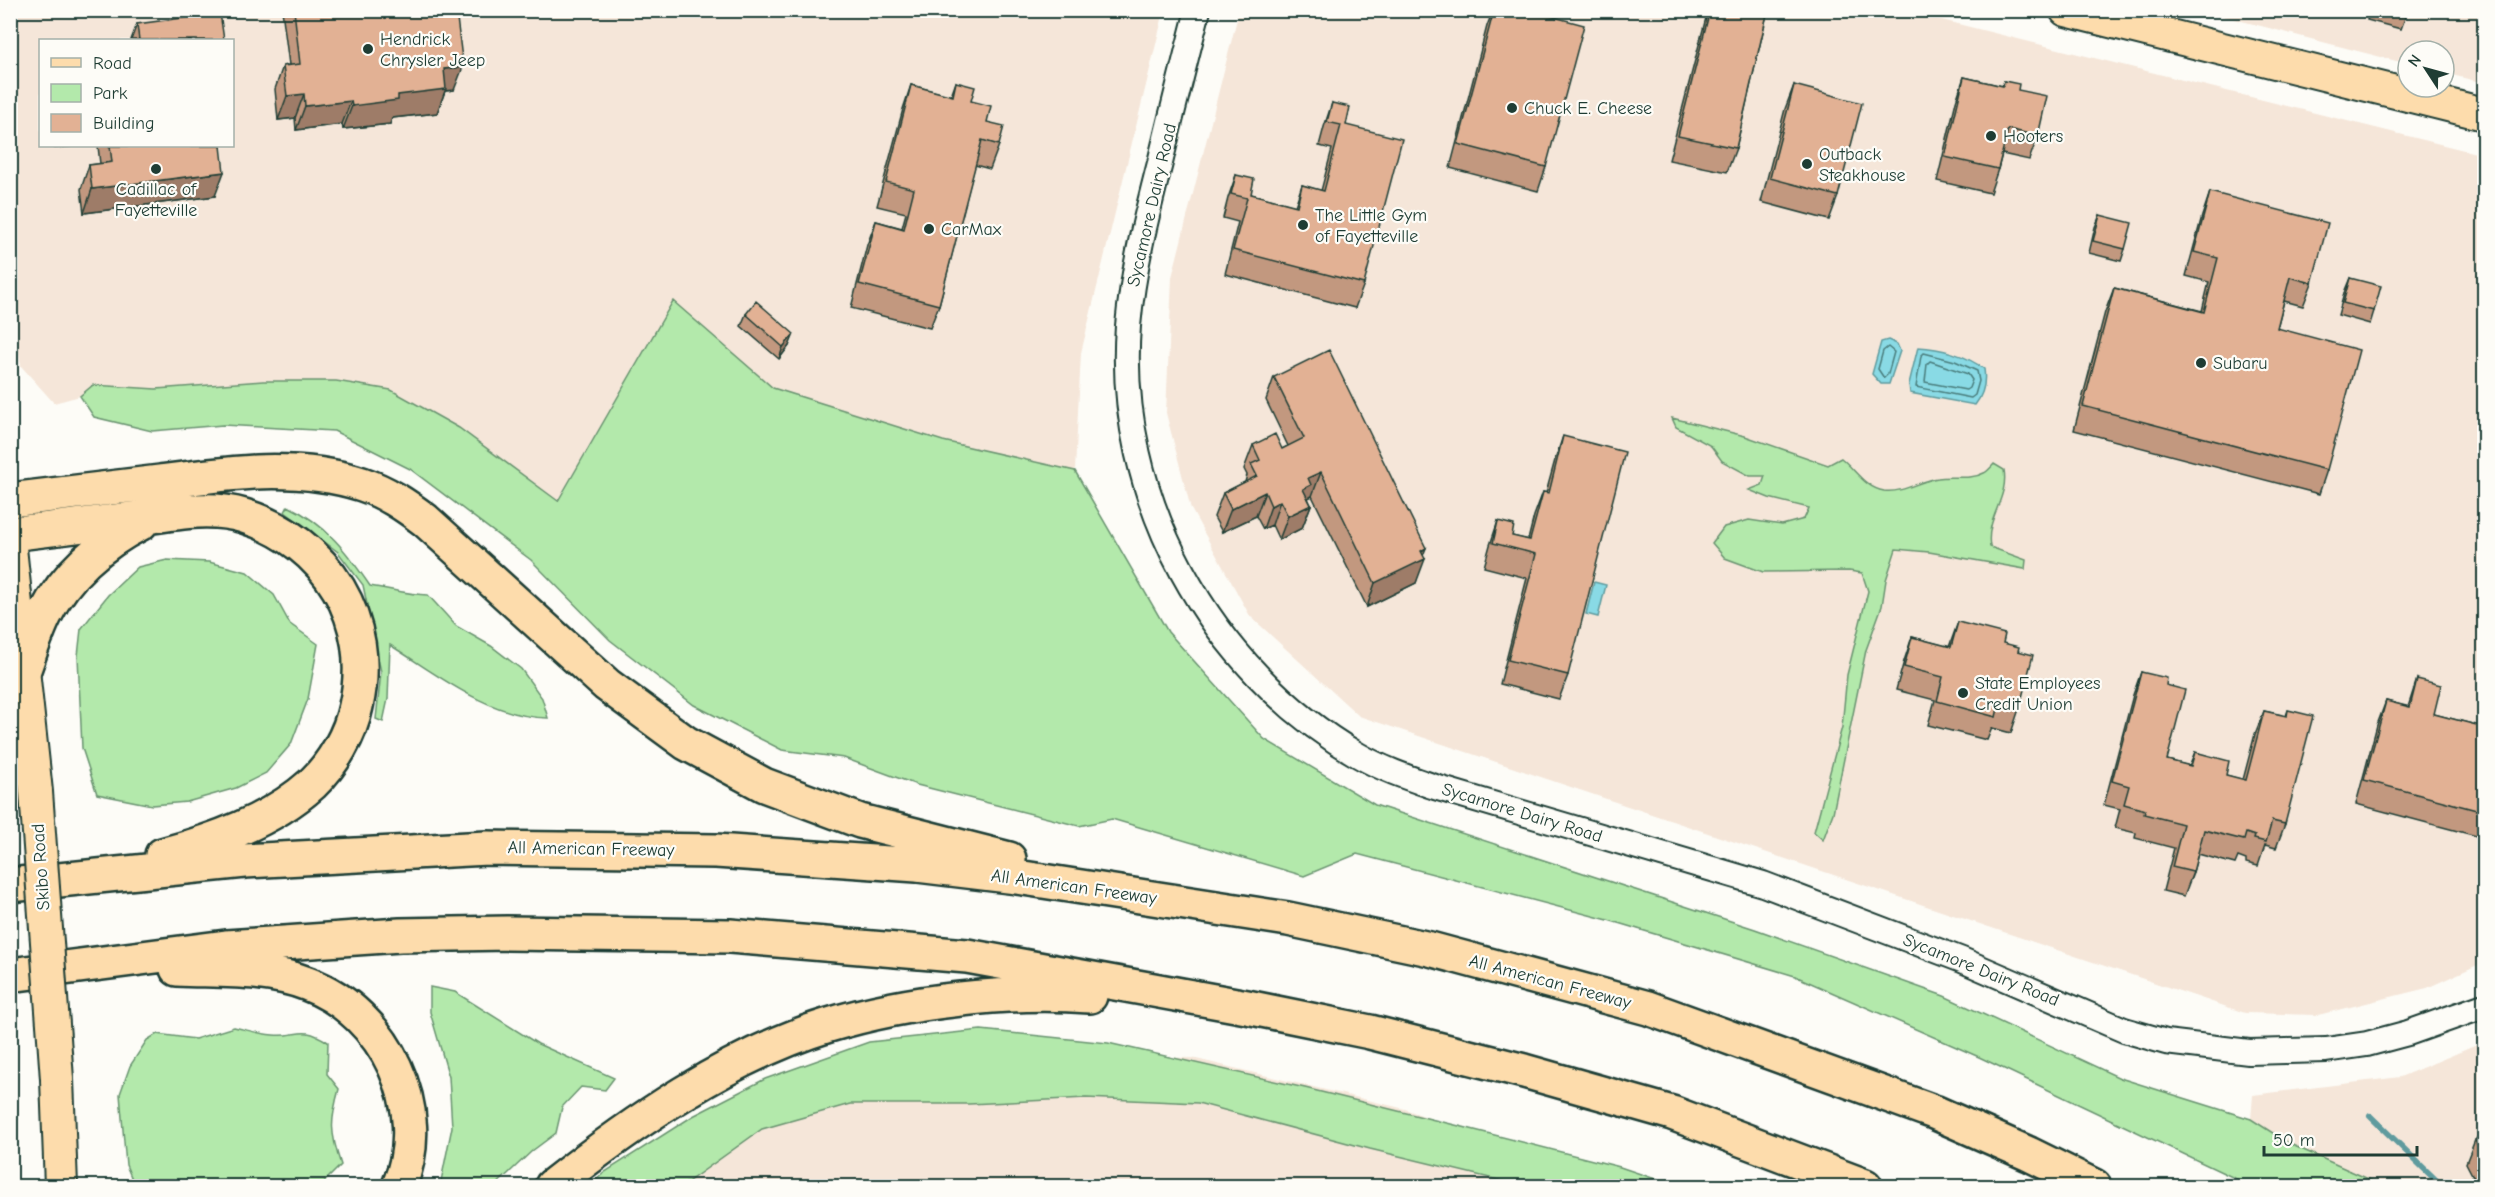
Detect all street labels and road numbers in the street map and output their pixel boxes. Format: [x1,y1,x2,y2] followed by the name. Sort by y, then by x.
[1123,121,1181,289] street label: Sycamore Dairy Road
[1439,779,1605,847] street label: Sycamore Dairy Road
[27,823,55,911] street label: Skibo Road
[507,837,676,861] street label: All American Freeway
[990,865,1159,909] street label: All American Freeway
[1900,929,2062,1011] street label: Sycamore Dairy Road
[1467,950,1634,1014] street label: All American Freeway

